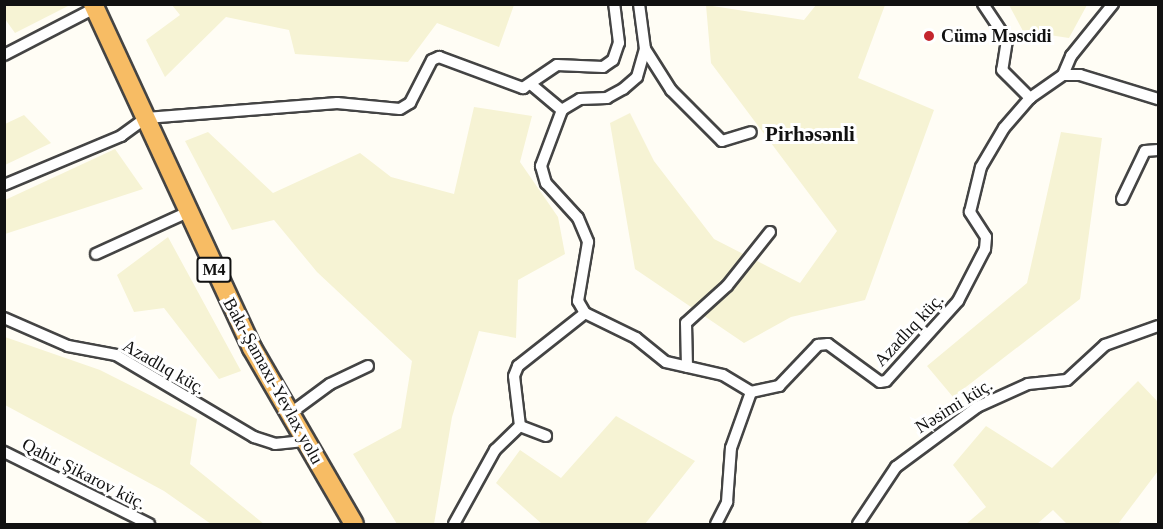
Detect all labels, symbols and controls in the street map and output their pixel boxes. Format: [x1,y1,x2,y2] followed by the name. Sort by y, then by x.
[941,25,1051,47] place label: Cümə Məscidi
[922,29,936,43] marker: Cümə Məscidi
[765,121,855,147] district label: Pirhəsənli
[196,257,232,283] road number: M4
[870,289,948,371] street label: Azadlıq küç.
[218,294,328,468] street label: Bakı-Şamaxı-Yevlax yolu
[119,335,209,399] street label: Azadlıq küç.
[911,374,997,438] street label: Nəsimi küç.
[18,433,150,515] street label: Qahir Şikarov küç.

